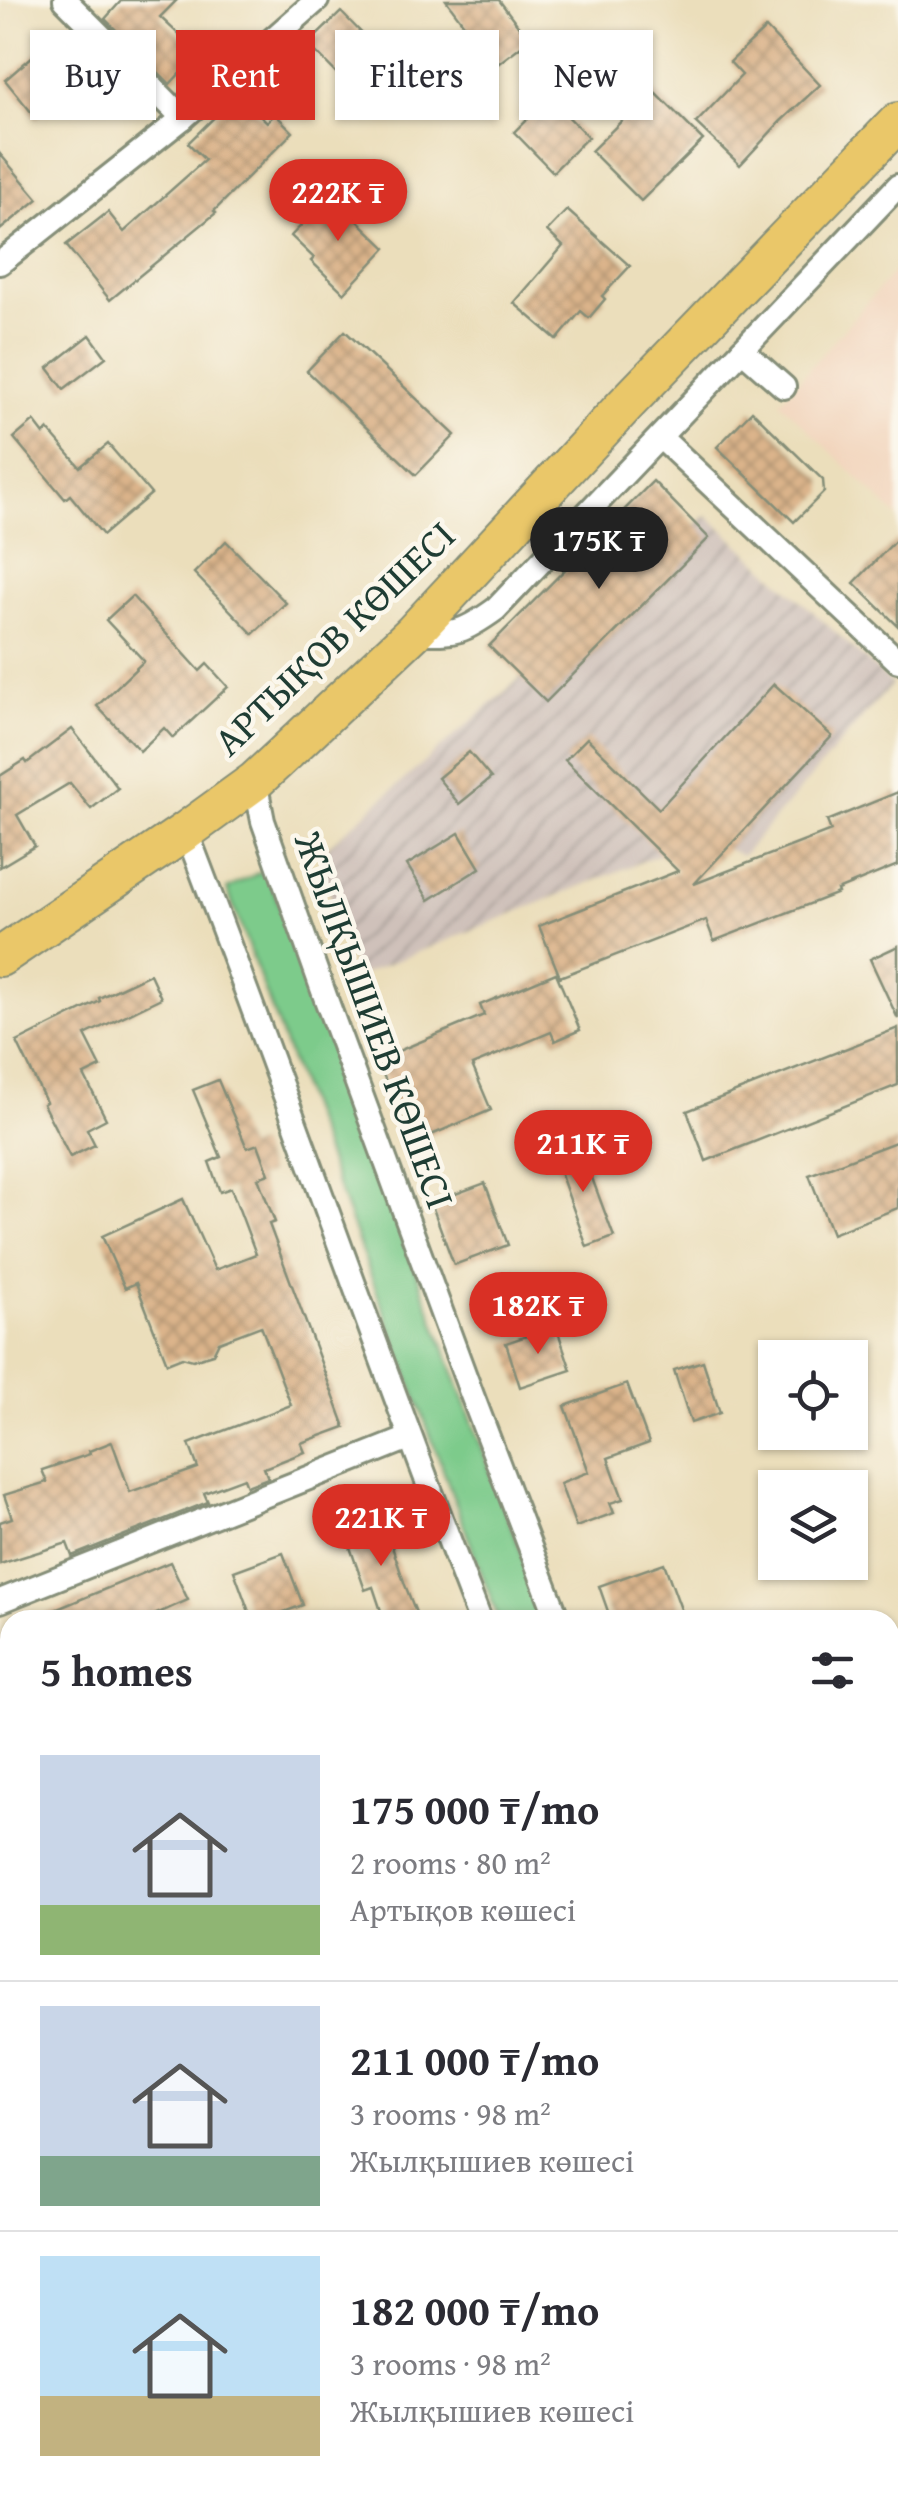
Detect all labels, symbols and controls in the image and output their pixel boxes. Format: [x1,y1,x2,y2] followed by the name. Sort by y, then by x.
[30,30,156,120] chip: Buy
[176,30,315,120] chip: Rent
[335,30,499,120] chip: Filters
[519,30,653,120] chip: New
[257,159,419,244] pin: 222K ₸
[291,168,385,215] text: 222K ₸
[199,506,468,769] street label: АРТЫҚОВ КӨШЕСІ
[518,507,680,592] pin: 175K ₸
[552,516,646,563] text: 175K ₸
[280,822,471,1216] street label: ЖЫЛҚЫШИЕВ КӨШЕСІ
[502,1110,664,1195] pin: 211K ₸
[536,1119,630,1166] text: 211K ₸
[457,1272,619,1357] pin: 182K ₸
[491,1281,585,1328] text: 182K ₸
[758,1340,868,1580] map controls
[758,1340,868,1450] button: locate
[758,1470,868,1580] button: layers
[300,1484,462,1569] pin: 221K ₸
[334,1493,428,1540] text: 221K ₸
[40,1640,193,1701] text: 5 homes
[805,1643,860,1698] icon: filters
[350,1778,599,1839] text: 175 000 ₸/mo
[120,1795,240,1915] icon: home
[350,1839,551,1886] text: 2 rooms · 80 m²
[350,1886,576,1933] text: Артықов көшесі
[350,2029,599,2090] text: 211 000 ₸/mo
[120,2046,240,2166] icon: home
[350,2090,551,2137] text: 3 rooms · 98 m²
[350,2137,634,2184] text: Жылқышиев көшесі
[350,2279,599,2340] text: 182 000 ₸/mo
[120,2296,240,2416] icon: home
[350,2340,551,2387] text: 3 rooms · 98 m²
[350,2387,634,2434] text: Жылқышиев көшесі

